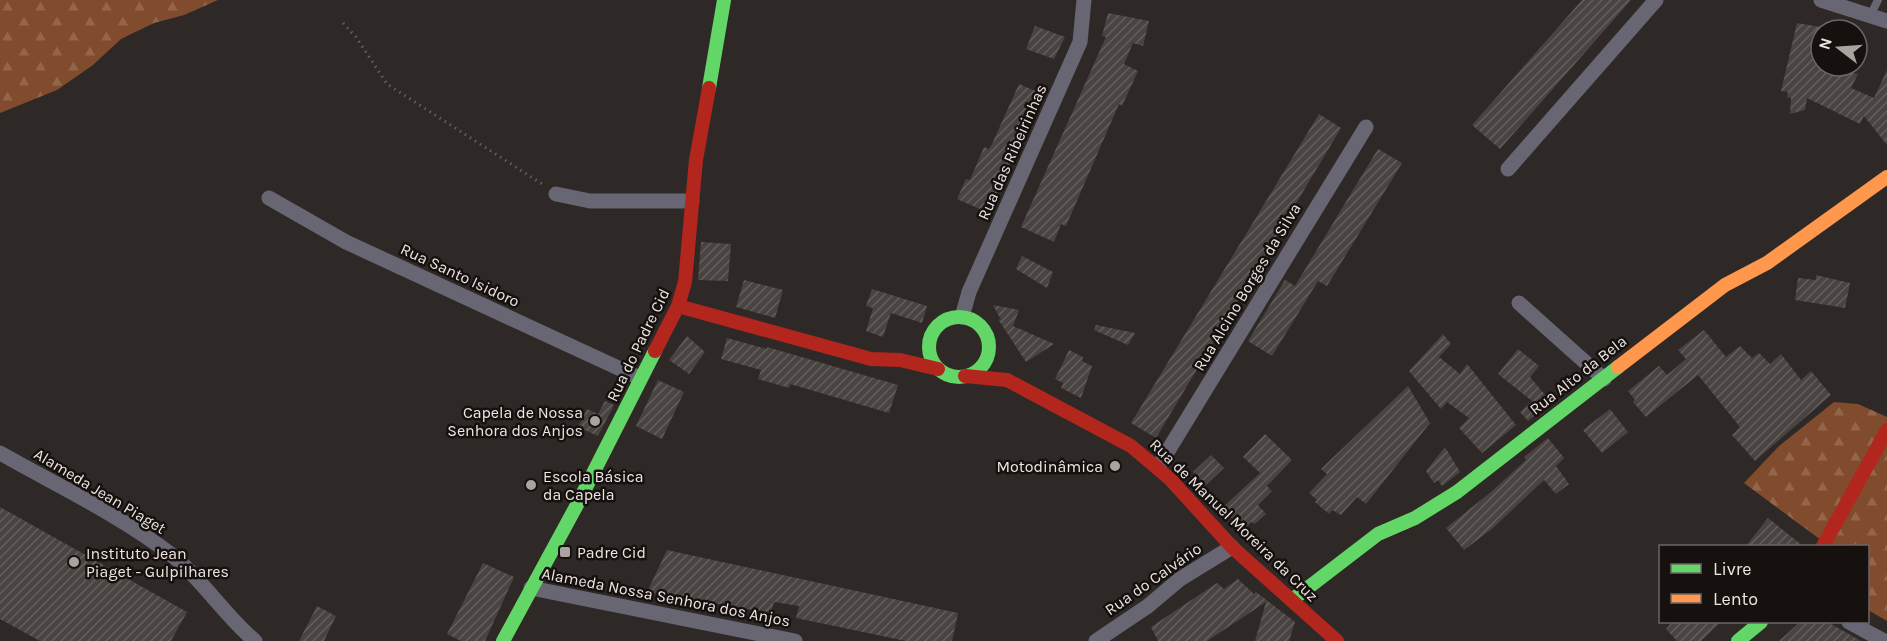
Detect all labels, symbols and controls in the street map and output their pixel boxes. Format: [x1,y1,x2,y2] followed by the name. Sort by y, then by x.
[1809,18,1869,78] north arrow
[1814,35,1836,52] text: N
[973,81,1051,223] street label: Rua das Ribeirinhas
[1189,200,1305,374] street label: Rua Alcino Borges da Silva
[397,239,523,311] street label: Rua Santo Isidoro
[602,286,674,404] street label: Rua do Padre Cid
[1526,331,1630,419] street label: Rua Alto da Bela
[447,403,583,440] place label: Capela de Nossa Senhora dos Anjos
[588,414,602,428] marker: Capela de Nossa Senhora dos Anjos
[1146,435,1322,605] street label: Rua de Manuel Moreira da Cruz
[31,444,169,538] street label: Alameda Jean Piaget
[996,457,1103,476] place label: Motodinâmica
[1108,459,1122,473] marker: Motodinâmica
[543,467,643,504] place label: Escola Básica da Capela
[524,478,538,492] marker: Escola Básica da Capela
[1101,539,1205,619] street label: Rua do Calvário
[577,543,646,562] place label: Padre Cid
[86,544,229,581] place label: Instituto Jean Piaget - Gulpilhares
[558,545,572,559] marker: Padre Cid
[1659,545,1869,623] legend
[67,555,81,569] marker: Instituto Jean Piaget - Gulpilhares
[1713,558,1752,580] text: Livre
[540,564,792,630] street label: Alameda Nossa Senhora dos Anjos
[1713,588,1758,610] text: Lento

